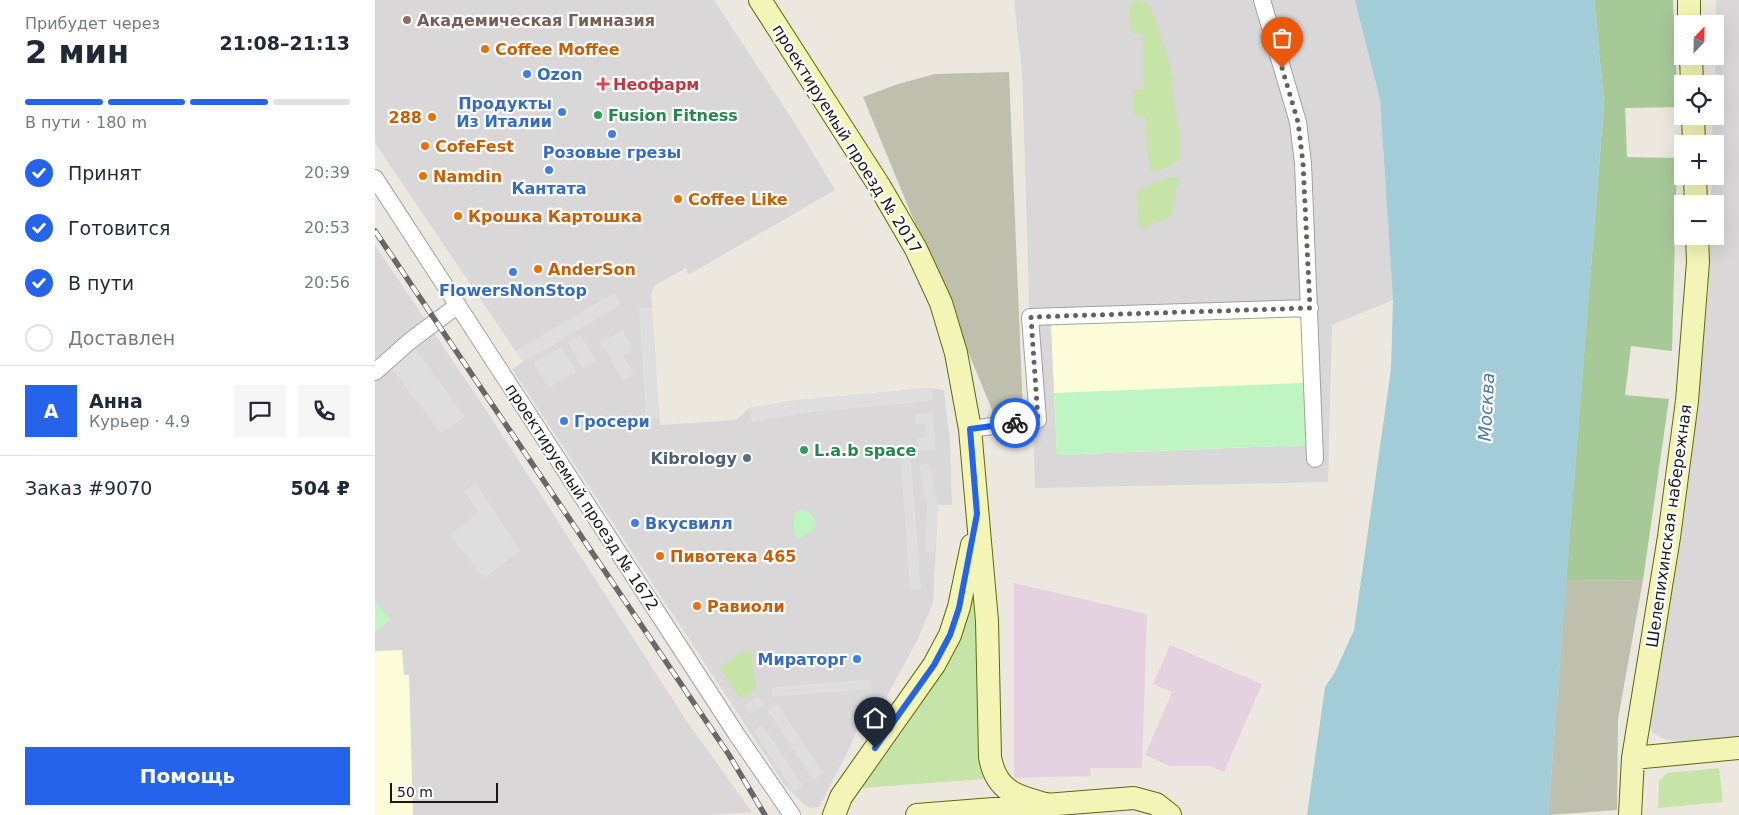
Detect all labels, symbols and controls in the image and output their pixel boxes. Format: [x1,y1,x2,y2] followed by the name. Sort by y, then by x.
[417,11,655,30] place label: Академическая Гимназия
[25,14,160,33] text: Прибудет через
[401,14,413,26] marker: Академическая Гимназия
[1674,15,1724,65] north arrow
[1674,15,1724,245] map controls
[1261,17,1303,68] pin
[768,21,926,257] street label: проектируемый проезд № 2017
[1268,24,1296,52] icon: bag
[220,32,350,54] text: 21:08–21:13
[25,33,129,71] text: 2 мин
[495,40,620,59] place label: Coffee Moffee
[479,43,491,55] marker: Coffee Moffee
[537,65,582,84] place label: Ozon
[521,68,533,80] marker: Ozon
[613,75,699,94] place label: Неофарм
[1674,75,1724,125] button: locate
[597,78,609,90] marker: Неофарм
[456,94,552,131] place label: Продукты Из Италии
[556,106,568,118] marker: Продукты Из Италии
[608,106,738,125] place label: Fusion Fitness
[389,108,422,127] place label: 288
[592,109,604,121] marker: Fusion Fitness
[426,111,438,123] marker: 288
[25,113,147,132] text: В пути · 180 m
[606,128,618,140] marker: Розовые грезы
[1674,135,1724,185] button: +
[435,137,514,156] place label: CofeFest
[419,140,431,152] marker: CofeFest
[543,143,681,162] place label: Розовые грезы
[25,159,53,187] icon: check
[68,162,142,184] text: Принят
[304,163,350,182] text: 20:39
[543,164,555,176] marker: Кантата
[433,167,502,186] place label: Namdin
[417,170,429,182] marker: Namdin
[511,179,587,198] place label: Кантата
[688,190,788,209] place label: Coffee Like
[672,193,684,205] marker: Coffee Like
[1674,195,1724,245] button: −
[468,207,642,226] place label: Крошка Картошка
[452,210,464,222] marker: Крошка Картошка
[25,214,53,242] icon: check
[68,217,170,239] text: Готовится
[304,218,350,237] text: 20:53
[548,260,636,279] place label: AnderSon
[532,263,544,275] marker: AnderSon
[507,266,519,278] marker: FlowersNonStop
[25,269,53,297] icon: check
[68,272,134,294] text: В пути
[304,273,350,292] text: 20:56
[439,281,587,300] place label: FlowersNonStop
[68,327,175,349] text: Доставлен
[1474,372,1498,442] water label: Москва
[501,380,663,614] street label: проектируемый проезд № 1672
[234,385,286,437] button: chat
[298,385,350,437] button: phone
[89,390,143,412] text: Анна
[990,398,1040,448] courier
[44,400,58,422] text: А
[1643,403,1695,649] street label: Шелепихинская набережная
[1001,409,1029,437] icon: bike
[89,412,190,431] text: Курьер · 4.9
[574,412,650,431] place label: Гросери
[558,415,570,427] marker: Гросери
[814,441,916,460] place label: L.a.b space
[798,444,810,456] marker: L.a.b space
[650,449,738,468] place label: Kibrology
[741,452,753,464] marker: Kibrology
[25,477,152,499] text: Заказ #9070
[291,477,350,499] text: 504 ₽
[645,514,733,533] place label: Вкусвилл
[629,517,641,529] marker: Вкусвилл
[670,547,796,566] place label: Пивотека 465
[654,550,666,562] marker: Пивотека 465
[707,597,785,616] place label: Равиоли
[691,600,703,612] marker: Равиоли
[758,650,847,669] place label: Мираторг
[851,653,863,665] marker: Мираторг
[854,697,896,748] pin
[861,704,889,732] icon: home
[25,747,350,805] button: Помощь
[390,780,497,803] scale bar
[397,784,433,800] text: 50 m

